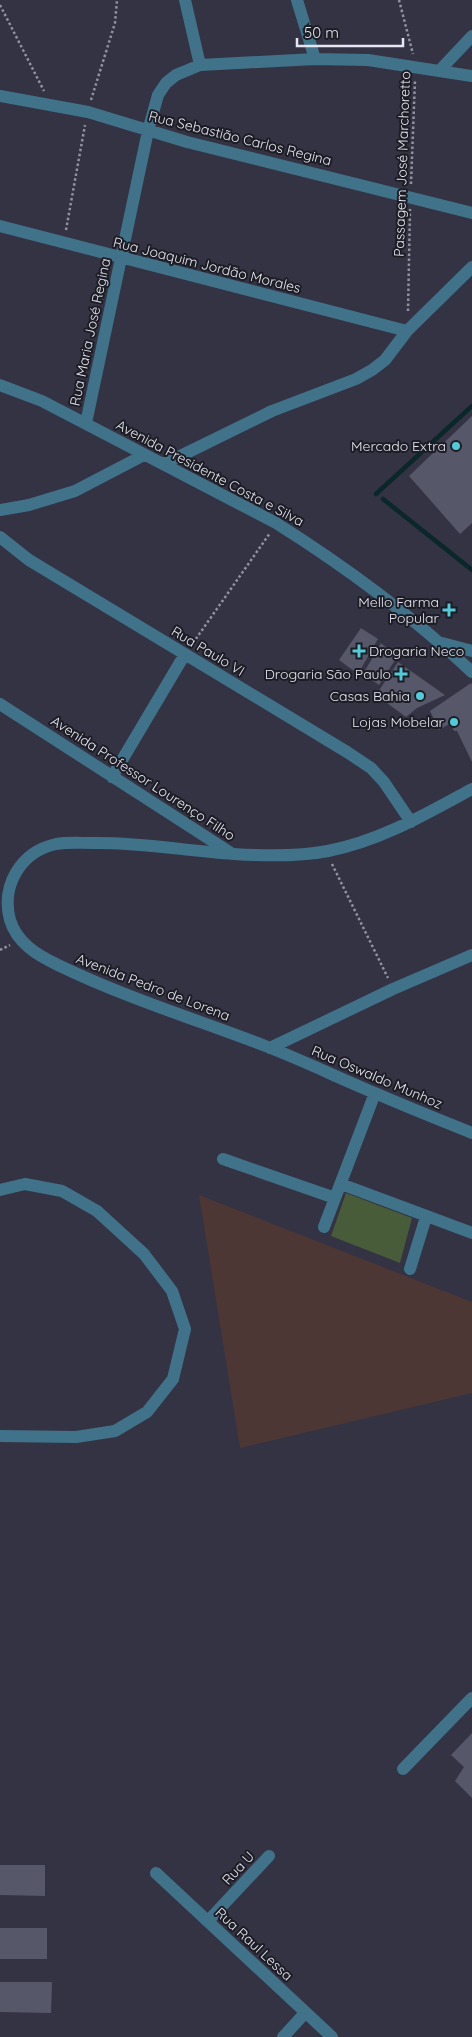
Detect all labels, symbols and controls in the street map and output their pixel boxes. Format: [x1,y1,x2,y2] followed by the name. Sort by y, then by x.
[297,15,403,47] scale bar
[304,23,339,42] text: 50 m
[390,71,414,257] street label: Passagem José Marchoretto
[147,107,333,169] street label: Rua Sebastião Carlos Regina
[111,233,303,297] street label: Rua Joaquim Jordão Morales
[66,257,114,407] street label: Rua Maria José Regina
[113,416,307,530] street label: Avenida Presidente Costa e Silva
[351,437,446,455] place label: Mercado Extra
[450,440,462,452] marker: Mercado Extra
[358,593,440,627] place label: Mello Farma Popular
[443,604,455,616] marker: Mello Farma Popular
[168,622,248,680] street label: Rua Paulo VI
[369,642,464,660] place label: Drogaria Neco
[353,645,365,657] marker: Drogaria Neco
[265,665,391,683] place label: Drogaria São Paulo
[395,668,407,680] marker: Drogaria São Paulo
[330,687,410,705] place label: Casas Bahia
[414,690,426,702] marker: Casas Bahia
[48,712,238,844] street label: Avenida Professor Lourenço Filho
[352,713,445,731] place label: Lojas Mobelar
[448,716,460,728] marker: Lojas Mobelar
[73,949,233,1025] street label: Avenida Pedro de Lorena
[309,1041,445,1113] street label: Rua Oswaldo Munhoz
[218,1847,258,1889] street label: Rua U
[212,1904,296,1984] street label: Rua Raul Lessa

